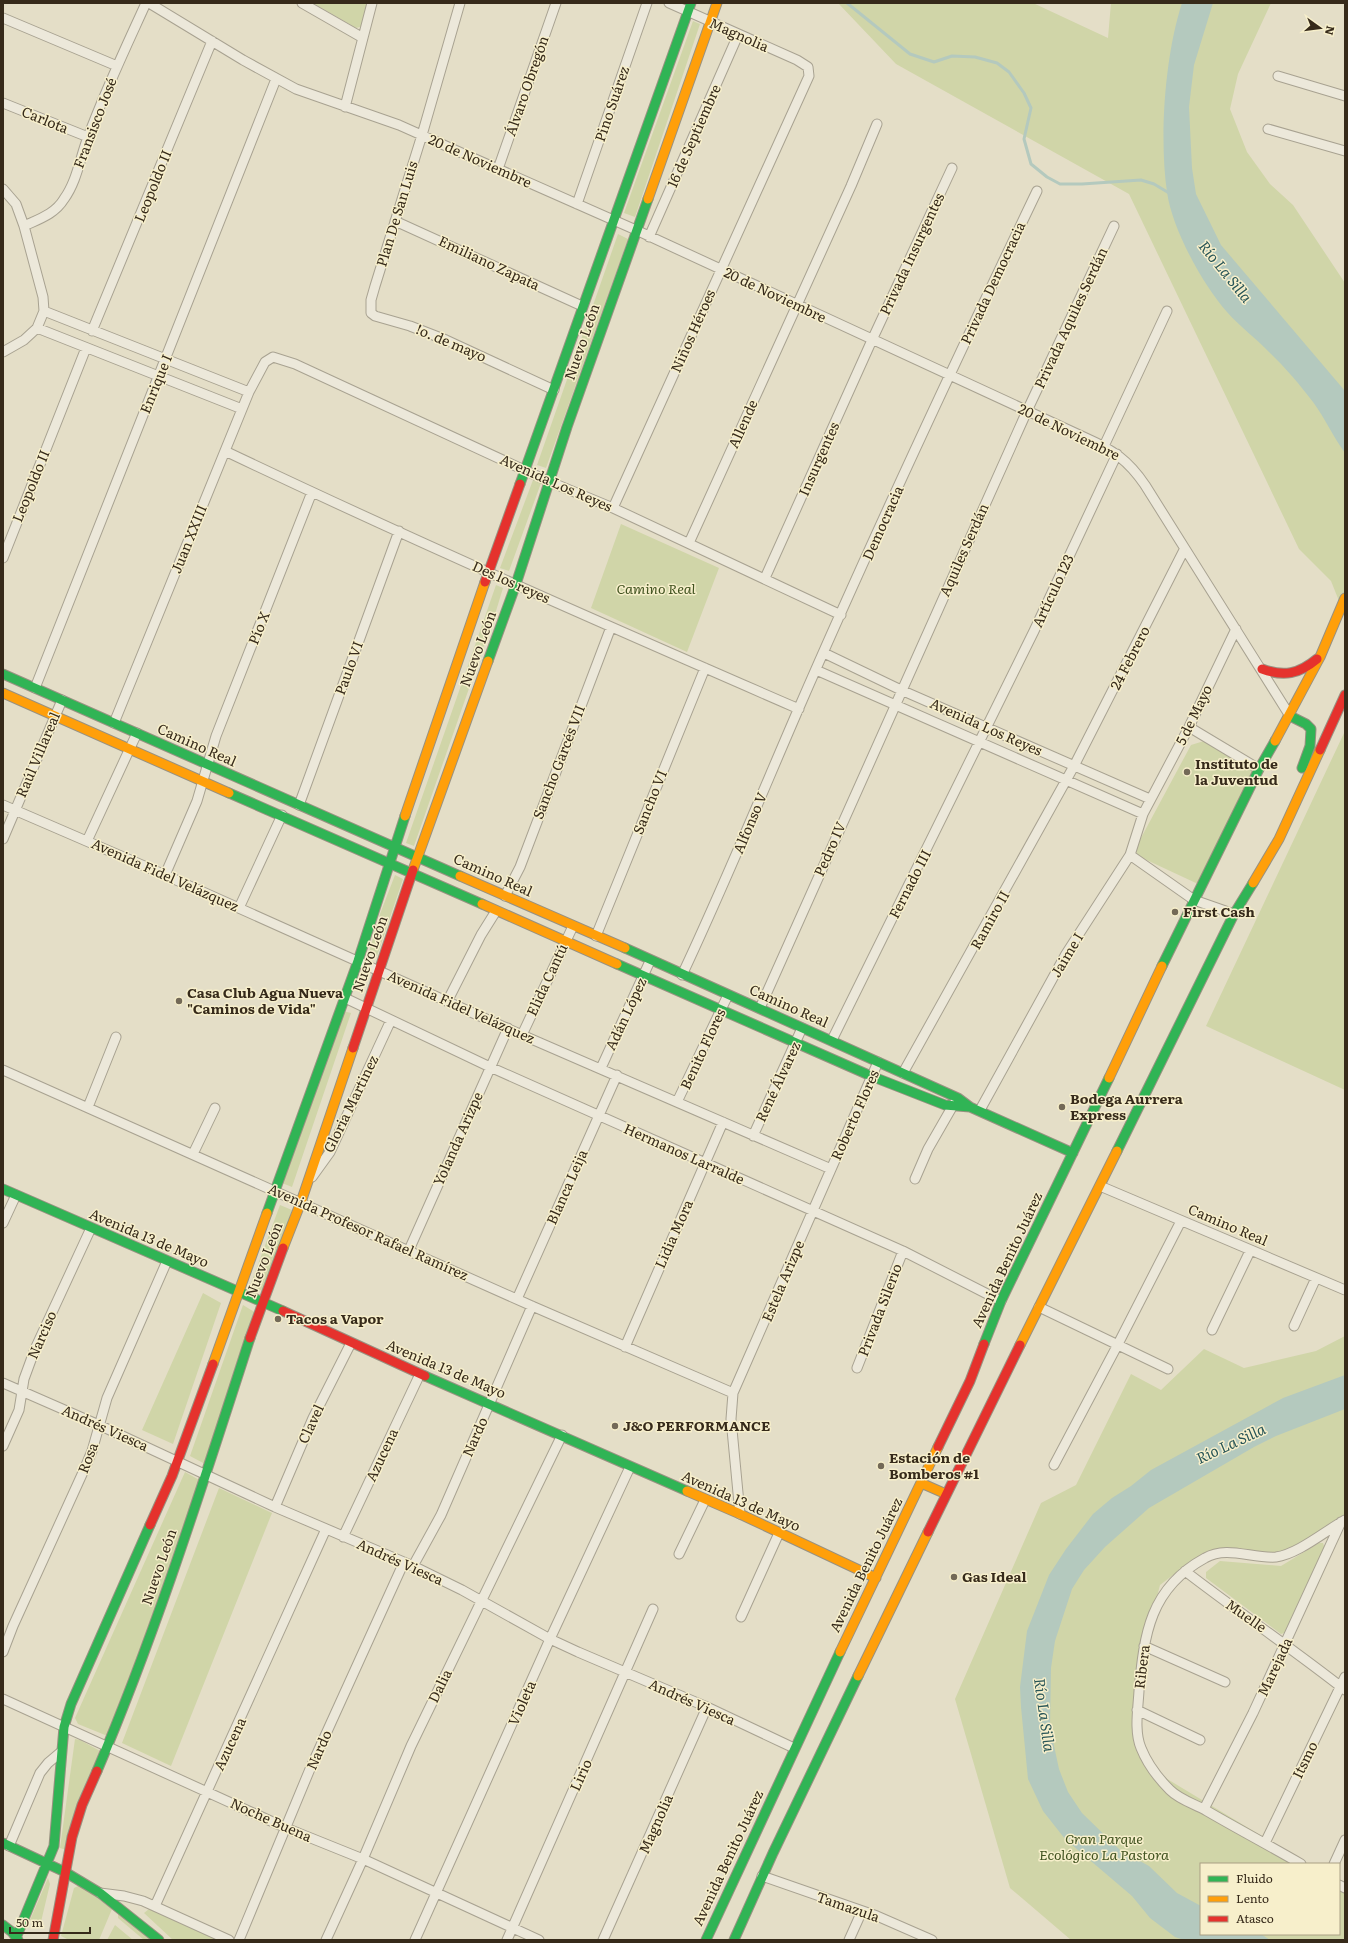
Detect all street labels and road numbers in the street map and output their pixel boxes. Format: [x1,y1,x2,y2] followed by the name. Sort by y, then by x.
[706,12,773,56] street label: Magnolia
[499,33,553,139] street label: Álvaro Obregón
[589,63,633,144] street label: Pino Suárez
[68,74,121,171] street label: Fransisco José
[661,81,725,190] street label: 16 de Septiembre
[19,101,72,138] street label: Carlota
[426,128,535,192] street label: 20 de Noviembre
[129,146,176,225] street label: Leopoldo II
[370,158,422,269] street label: Plan De San Luis
[874,189,948,318] street label: Privada Insurgentes
[955,217,1030,347] street label: Privada Democracia
[436,230,544,294] street label: Emiliano Zapata
[1029,244,1112,391] street label: Privada Aquiles Serdán
[721,262,830,327] street label: 20 de Noviembre
[665,286,719,375] street label: Niños Héroes
[559,301,603,383] street label: Nuevo León
[413,318,490,366] street label: !o. de mayo
[134,351,176,416] street label: Enrique I
[722,396,762,451] street label: Allende
[1015,398,1124,464] street label: 20 de Noviembre
[793,418,843,499] street label: Insurgentes
[7,446,54,525] street label: Leopoldo II
[497,448,616,516] street label: Avenida Los Reyes
[857,482,908,563] street label: Democracia
[934,500,993,599] street label: Aquiles Serdán
[165,501,211,576] street label: Juan XXIII
[1026,551,1078,630] street label: Artículo 123
[469,555,553,607] street label: Des los reyes
[242,608,274,647] street label: Pío X
[454,608,500,689] street label: Nuevo León
[1104,622,1154,693] street label: 24 Febrero
[329,638,367,697] street label: Paulo VI
[1170,681,1216,748] street label: 5 de Mayo
[927,692,1046,760] street label: Avenida Los Reyes
[527,701,589,822] street label: Sancho Garcés VII
[10,709,64,800] street label: Raúl Villareal
[155,718,240,771] street label: Camino Real
[627,766,671,837] street label: Sancho VI
[727,788,771,856] street label: Alfonso V
[808,818,850,879] street label: Pedro IV
[89,833,242,916] street label: Avenida Fidel Velázquez
[883,846,935,922] street label: Fernado III
[451,848,536,901] street label: Camino Real
[965,886,1014,953] street label: Ramiro II
[347,913,391,995] street label: Nuevo León
[1045,928,1087,981] street label: Jaime I
[521,940,572,1019] street label: Elida Cantú
[385,965,538,1048] street label: Avenida Fidel Velázquez
[600,974,651,1053] street label: Adán López
[747,979,832,1032] street label: Camino Real
[675,1005,730,1092] street label: Benito Flores
[750,1038,805,1125] street label: René Álvarez
[318,1051,382,1156] street label: Gloria Martinez
[825,1066,883,1163] street label: Roberto Flores
[427,1088,487,1189] street label: Yolanda Arizpe
[621,1118,748,1189] street label: Hermanos Larralde
[541,1145,592,1227] street label: Blanca Leija
[265,1178,472,1284] street label: Avenida Profesor Rafael Ramírez
[966,1188,1046,1331] street label: Avenida Benito Juárez
[649,1196,697,1271] street label: Lidia Mora
[1185,1198,1272,1250] street label: Camino Real
[87,1203,212,1271] street label: Avenida 13 de Mayo
[239,1219,287,1300] street label: Nuevo León
[756,1237,808,1324] street label: Estela Arizpe
[852,1260,906,1359] street label: Privada Silerio
[22,1307,61,1362] street label: Narciso
[384,1334,509,1402] street label: Avenida 13 de Mayo
[59,1399,152,1455] street label: Andrés Viesca
[292,1400,328,1446] street label: Clavel
[457,1414,492,1460] street label: Nardo
[360,1424,402,1485] street label: Azucena
[72,1439,102,1476] street label: Rosa
[679,1465,804,1535] street label: Avenida 13 de Mayo
[824,1494,907,1635] street label: Avenida Benito Juárez
[136,1526,180,1608] street label: Nuevo León
[354,1533,447,1589] street label: Andrés Viesca
[1222,1594,1271,1637] street label: Muelle
[1252,1634,1297,1699] street label: Marejada
[1128,1643,1154,1690] street label: Ribera
[422,1665,456,1706] street label: Dalia
[646,1673,739,1729] street label: Andrés Viesca
[502,1676,540,1728] street label: Violeta
[208,1713,250,1774] street label: Azucena
[301,1727,336,1773] street label: Nardo
[1287,1738,1322,1781] street label: Itsmo
[564,1755,596,1794] street label: Lirio
[687,1786,767,1929] street label: Avenida Benito Juárez
[633,1790,677,1857] street label: Magnolia
[227,1792,316,1846] street label: Noche Buena
[814,1886,883,1926] street label: Tamazula

